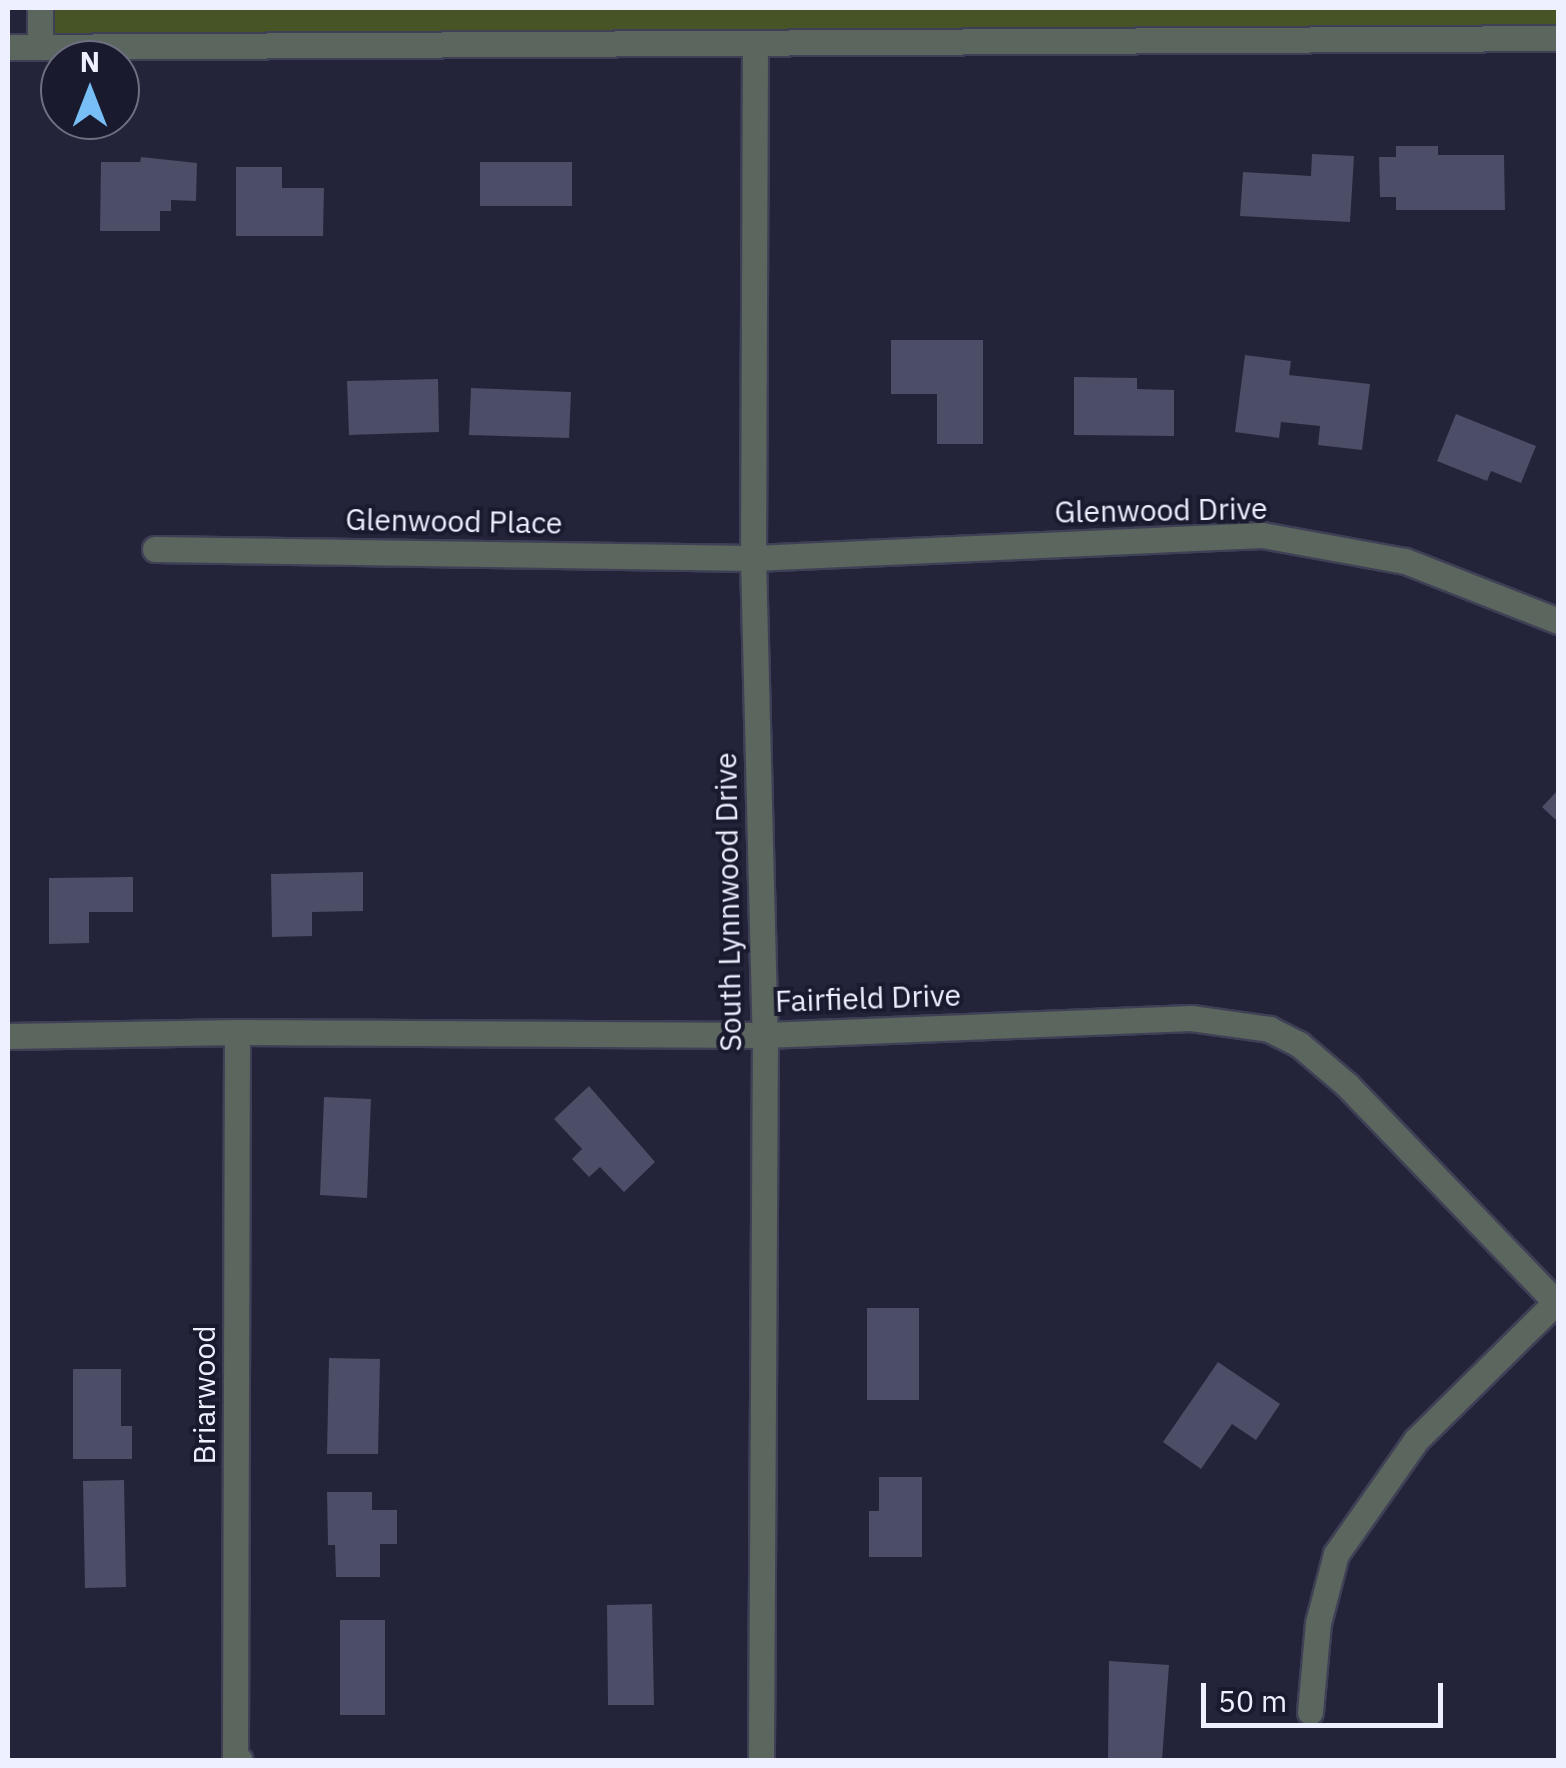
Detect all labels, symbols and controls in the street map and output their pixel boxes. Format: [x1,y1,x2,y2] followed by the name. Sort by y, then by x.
[40,40,140,140] north arrow
[80,43,100,80] text: N
[1054,490,1268,530] street label: Glenwood Drive
[345,501,563,541] street label: Glenwood Place
[707,752,749,1052] street label: South Lynnwood Drive
[774,977,962,1019] street label: Fairfield Drive
[186,1325,222,1465] street label: Briarwood
[1206,1663,1448,1725] scale bar
[1218,1681,1287,1720] text: 50 m

